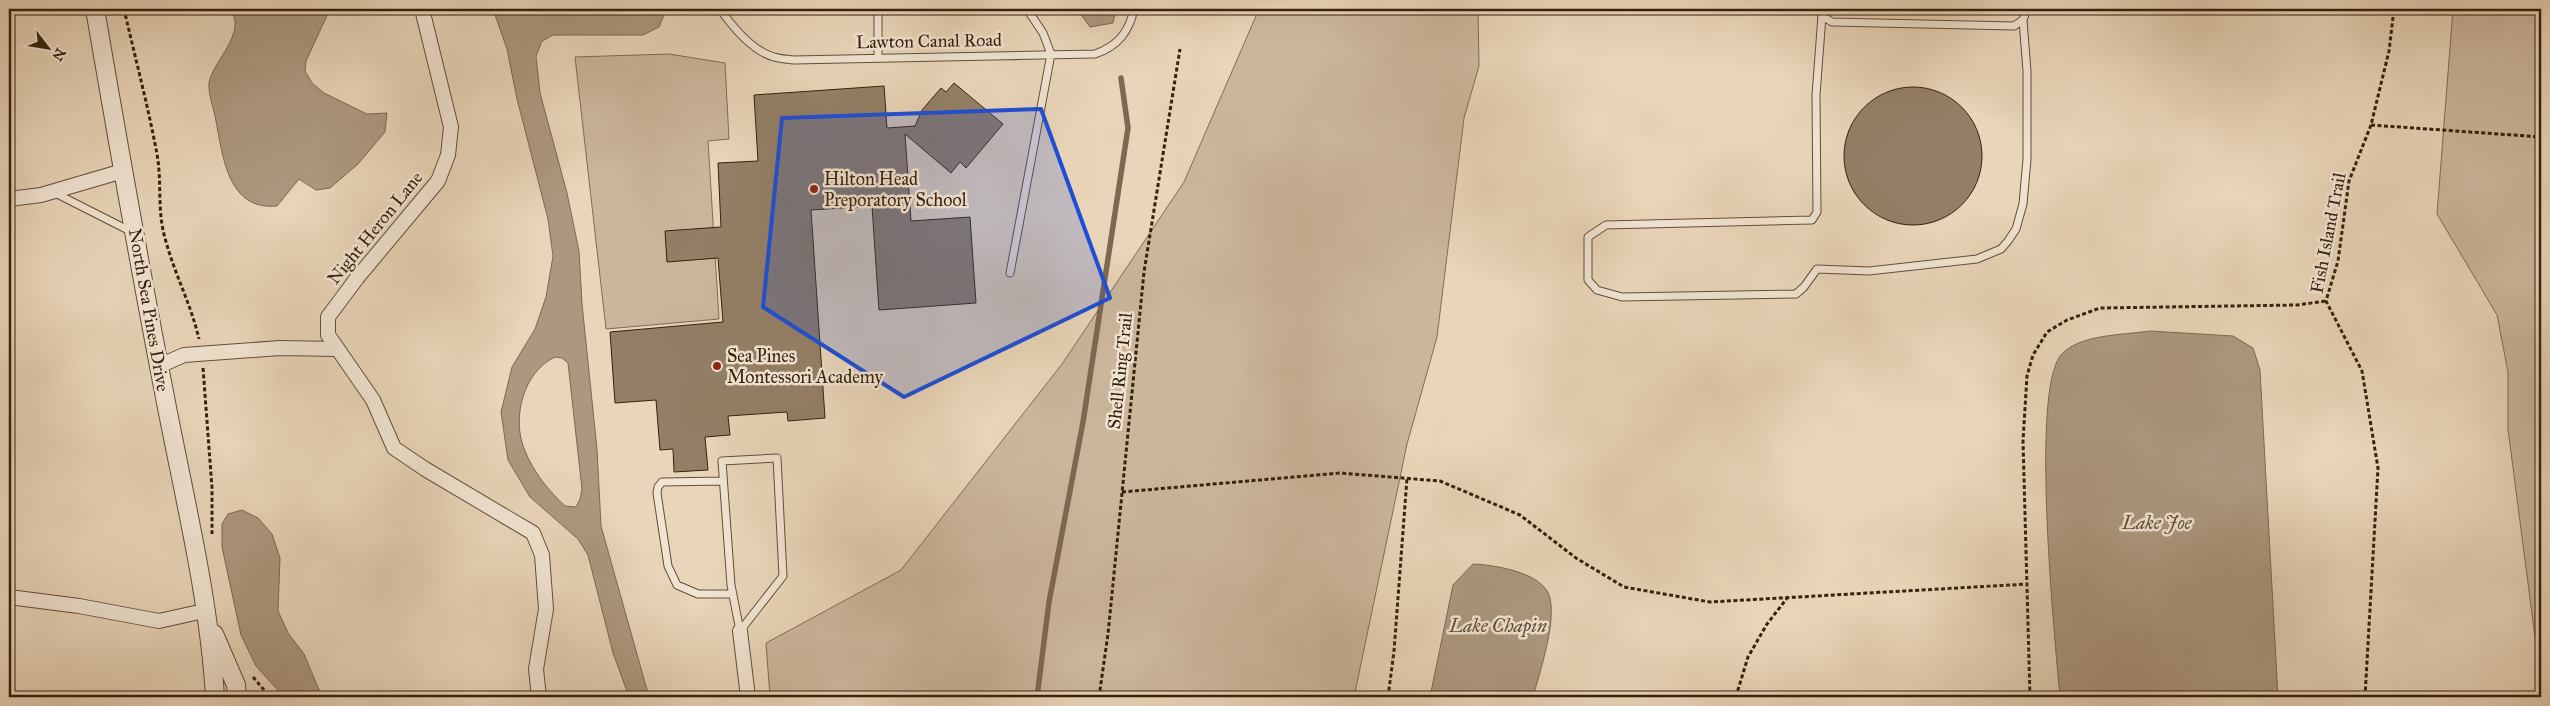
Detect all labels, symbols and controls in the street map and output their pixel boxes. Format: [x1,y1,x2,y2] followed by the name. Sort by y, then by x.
[22,22,72,72] north arrow
[856,29,1002,53] street label: Lawton Canal Road
[48,45,69,64] text: N
[323,167,428,290] street label: Night Heron Lane
[824,168,967,211] place label: Hilton Head Preporatory School
[2306,171,2351,295] street label: Fish Island Trail
[808,183,820,195] marker: Hilton Head Preporatory School
[124,227,174,393] street label: North Sea Pines Drive
[1103,311,1138,430] street label: Shell Ring Trail
[727,345,883,388] place label: Sea Pines Montessori Academy
[711,360,723,372] marker: Sea Pines Montessori Academy
[2121,511,2193,534] water label: Lake Joe
[1448,614,1547,638] water label: Lake Chapin

